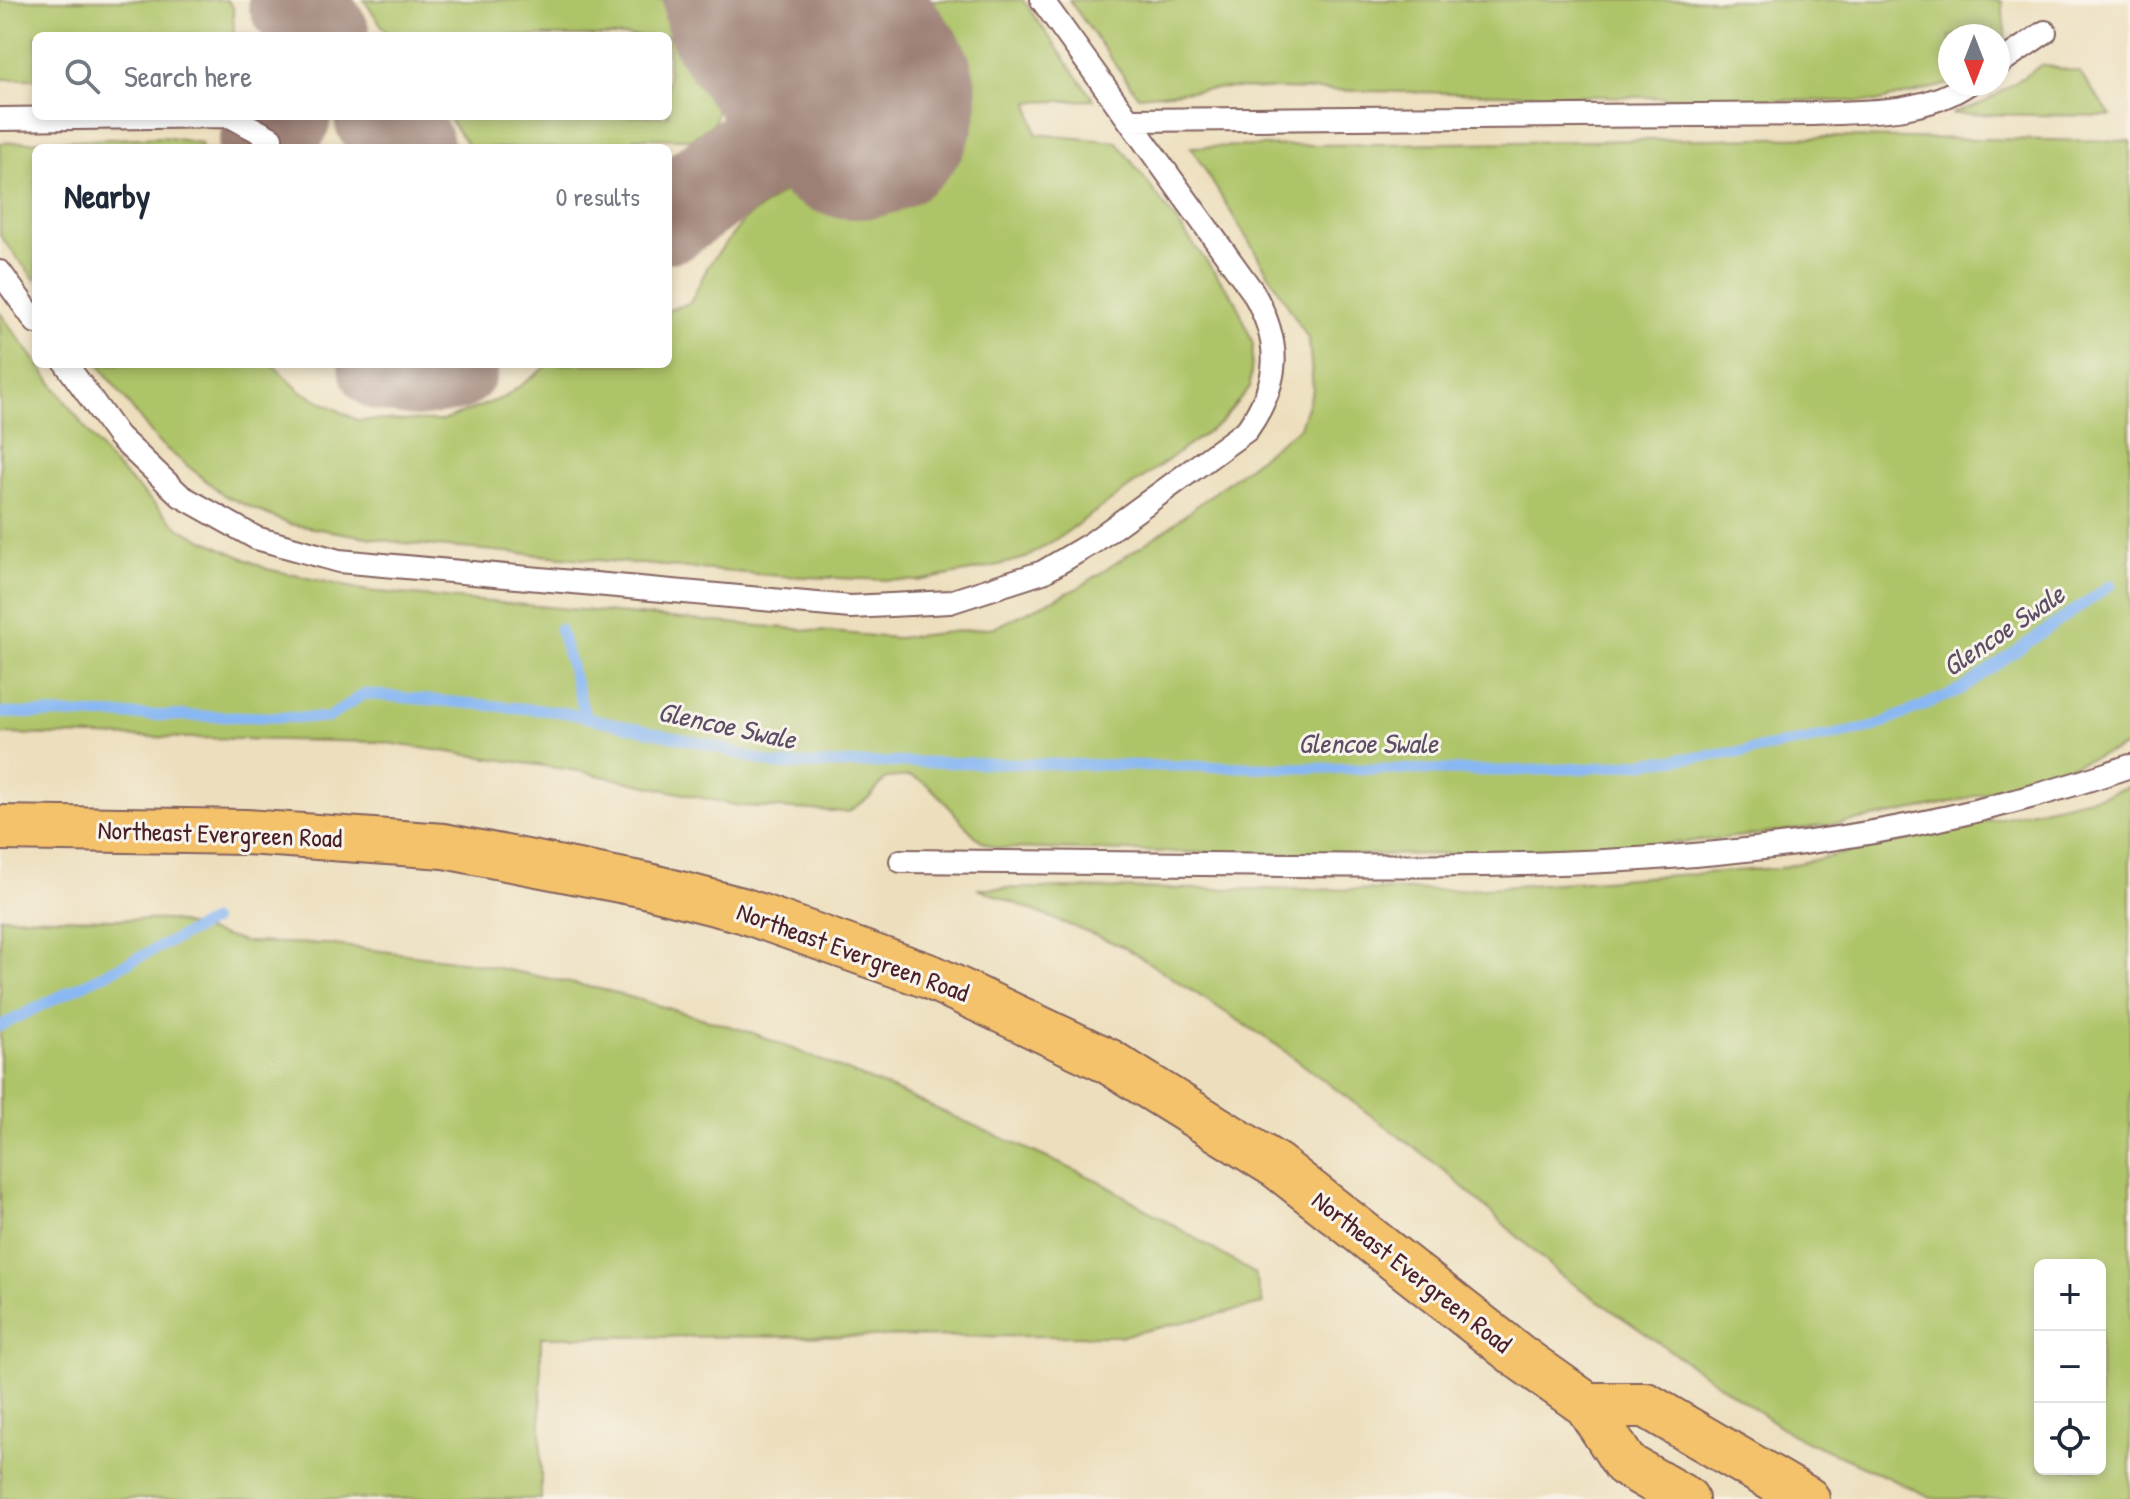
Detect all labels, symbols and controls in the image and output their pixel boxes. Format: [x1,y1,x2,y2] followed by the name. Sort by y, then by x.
[1938,24,2010,96] north arrow
[32,32,672,120] search box
[60,54,104,98] icon: search
[124,56,252,96] text: Search here
[64,173,150,219] text: Nearby
[556,179,640,214] text: 0 results
[1934,574,2073,685] water label: Glencoe Swale
[655,692,801,759] water label: Glencoe Swale
[1298,724,1440,762] water label: Glencoe Swale
[97,812,343,855] street label: Northeast Evergreen Road
[732,893,974,1010] street label: Northeast Evergreen Road
[1305,1183,1519,1361] street label: Northeast Evergreen Road
[2034,1259,2106,1475] map controls
[2034,1259,2106,1331] button: +
[2034,1331,2106,1403] button: −
[2034,1403,2106,1475] button: locate

